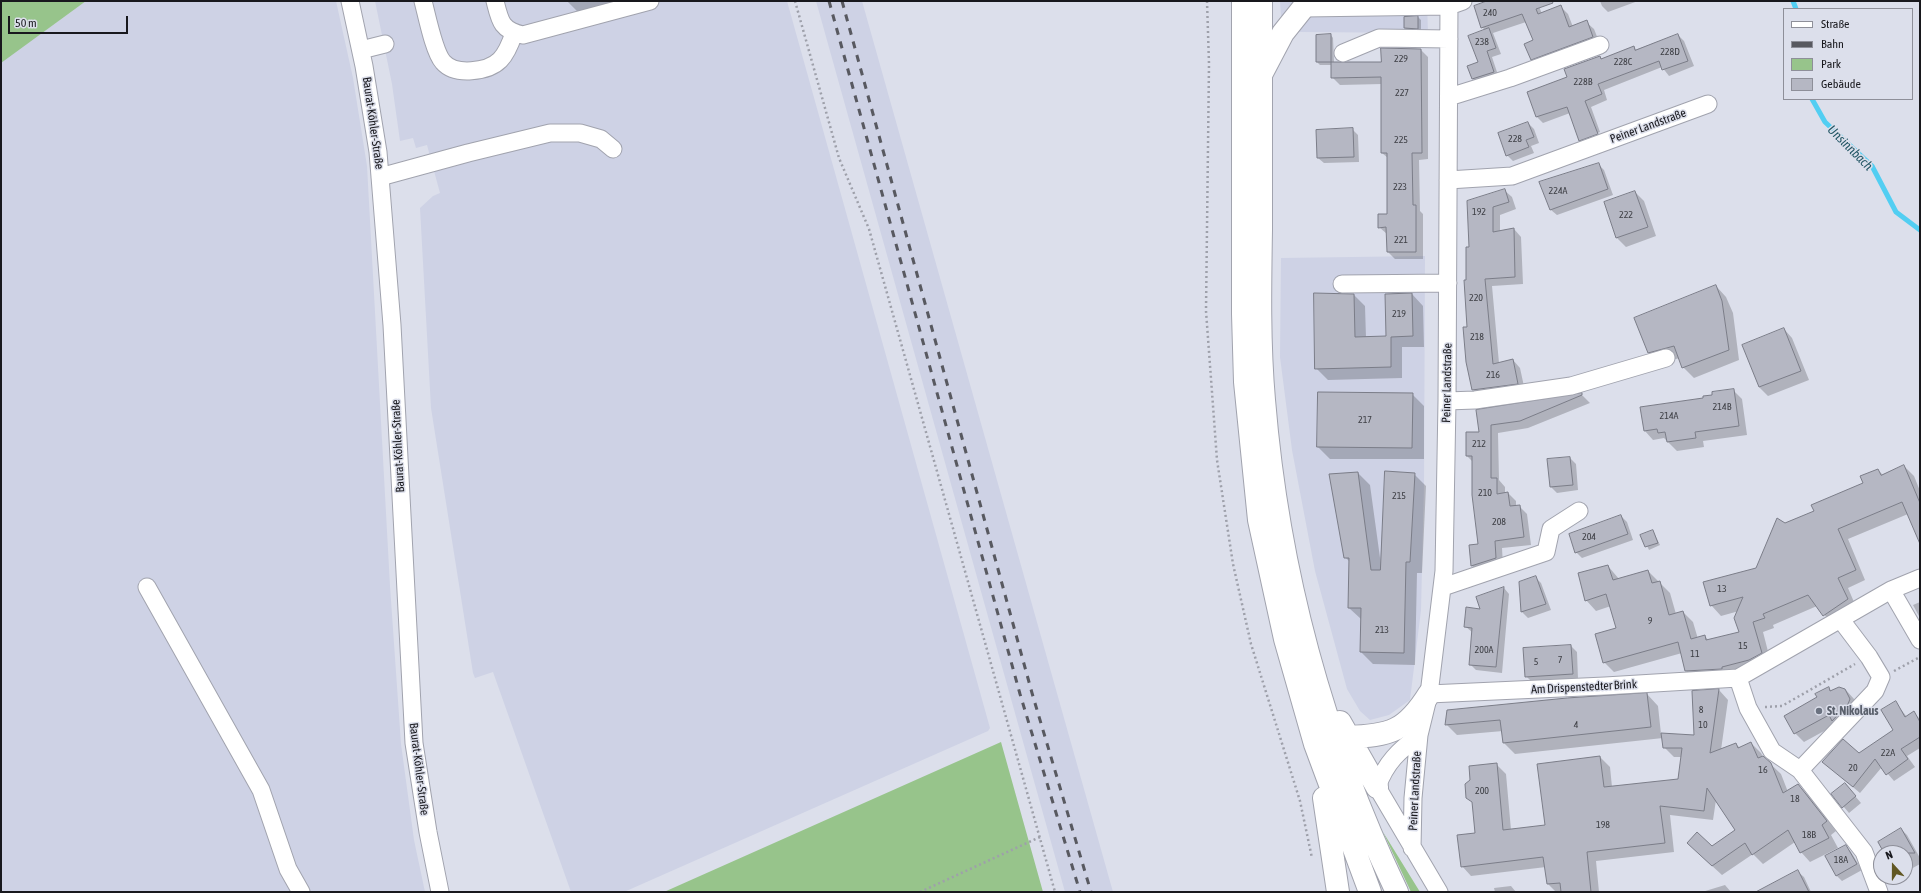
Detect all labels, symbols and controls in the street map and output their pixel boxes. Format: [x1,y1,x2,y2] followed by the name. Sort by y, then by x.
[1483,7,1497,19] house number: 240
[10,8,130,34] scale bar
[1783,8,1913,100] legend
[15,16,37,30] text: 50 m
[1821,17,1849,31] text: Straße
[1475,36,1489,48] house number: 238
[1821,37,1844,51] text: Bahn
[1660,46,1680,58] house number: 228D
[1394,53,1408,65] house number: 229
[1614,56,1632,68] house number: 228C
[1821,57,1841,71] text: Park
[359,76,387,170] street label: Baurat-Köhler-Straße
[1574,76,1592,88] house number: 228B
[1821,77,1861,91] text: Gebäude
[1395,87,1409,99] house number: 227
[1608,106,1688,146] street label: Peiner Landstraße
[1824,122,1876,174] water label: Unsinnbach
[1508,133,1522,145] house number: 228
[1394,134,1408,146] house number: 225
[1393,181,1407,193] house number: 223
[1549,185,1567,197] house number: 224A
[1472,206,1486,218] house number: 192
[1619,209,1633,221] house number: 222
[1394,234,1408,246] house number: 221
[1469,292,1483,304] house number: 220
[1392,308,1406,320] house number: 219
[1470,331,1484,343] house number: 218
[1439,343,1455,423] street label: Peiner Landstraße
[1486,369,1500,381] house number: 216
[388,399,408,493] street label: Baurat-Köhler-Straße
[1713,401,1731,413] house number: 214B
[1660,410,1678,422] house number: 214A
[1358,414,1372,426] house number: 217
[1472,438,1486,450] house number: 212
[1478,487,1492,499] house number: 210
[1392,490,1406,502] house number: 215
[1492,516,1506,528] house number: 208
[1582,531,1596,543] house number: 204
[1717,583,1727,595] house number: 13
[1648,615,1652,627] house number: 9
[1375,624,1389,636] house number: 213
[1738,640,1748,652] house number: 15
[1475,644,1493,656] house number: 200A
[1690,648,1700,660] house number: 11
[1558,654,1562,666] house number: 7
[1534,656,1538,668] house number: 5
[1531,677,1637,697] street label: Am Drispenstedter Brink
[1699,704,1703,716] house number: 8
[1827,704,1879,718] place label: St. Nikolaus
[1814,706,1824,716] marker: St. Nikolaus
[1574,719,1578,731] house number: 4
[1698,719,1708,731] house number: 10
[406,722,432,816] street label: Baurat-Köhler-Straße
[1881,747,1895,759] house number: 22A
[1406,751,1424,831] street label: Peiner Landstraße
[1848,762,1858,774] house number: 20
[1758,764,1768,776] house number: 16
[1475,785,1489,797] house number: 200
[1790,793,1800,805] house number: 18
[1596,819,1610,831] house number: 198
[1802,829,1816,841] house number: 18B
[1873,845,1913,885] north arrow
[1884,848,1894,861] text: N
[1834,854,1848,866] house number: 18A

